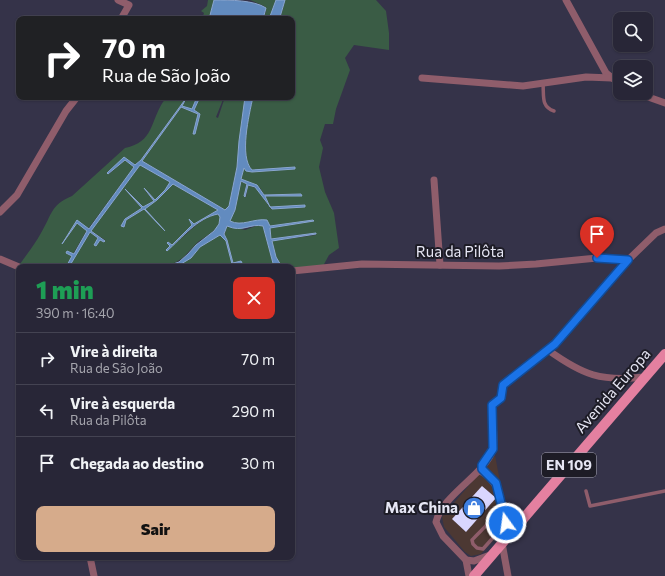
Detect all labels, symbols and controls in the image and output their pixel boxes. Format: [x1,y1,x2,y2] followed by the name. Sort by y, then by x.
[613,12,653,100] map controls
[613,12,653,52] button: search
[102,30,166,64] text: 70 m
[36,32,88,84] icon: right
[613,60,653,100] button: layers
[102,64,230,86] text: Rua de São João
[580,217,614,258] pin
[586,223,608,245] icon: arrive
[416,242,504,260] street label: Rua da Pilôta
[36,275,94,304] text: 1 min
[233,277,275,319] button: close
[36,305,114,321] text: 390 m · 16:40
[70,342,158,360] text: Vire à direita
[571,345,654,436] street label: Avenida Europa
[36,348,58,370] icon: right
[241,350,275,368] text: 70 m
[70,360,163,376] text: Rua de São João
[70,394,175,412] text: Vire à esquerda
[36,400,58,422] icon: left
[232,402,275,420] text: 290 m
[70,412,147,428] text: Rua da Pilôta
[36,452,58,474] icon: arrive
[542,453,596,477] road number: EN 109
[70,454,204,472] text: Chegada ao destino
[241,454,275,472] text: 30 m
[461,495,487,521] shop icon: Max China
[385,498,458,516] place label: Max China
[485,502,527,544] position arrow
[36,506,275,552] button: Sair

